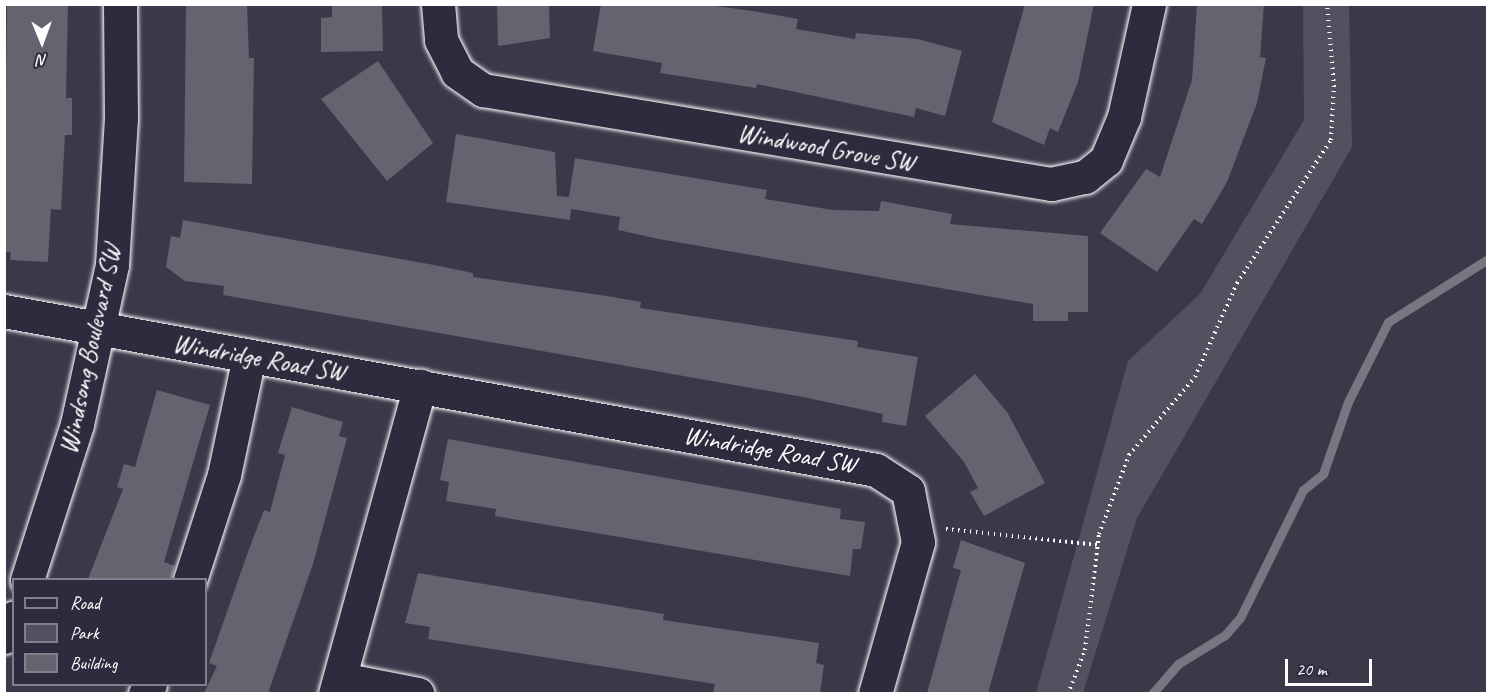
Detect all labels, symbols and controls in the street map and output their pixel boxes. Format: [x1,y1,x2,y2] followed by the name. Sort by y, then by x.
[12,12,72,72] north arrow
[37,50,47,70] text: N
[734,117,918,179] street label: Windwood Grove SW
[52,241,128,457] street label: Windsong Boulevard SW
[169,327,349,389] street label: Windridge Road SW
[680,419,860,481] street label: Windridge Road SW
[12,578,207,686] legend
[70,592,100,614] text: Road
[70,622,99,644] text: Park
[1288,647,1375,685] scale bar
[70,652,117,674] text: Building
[1296,658,1327,680] text: 20 m

